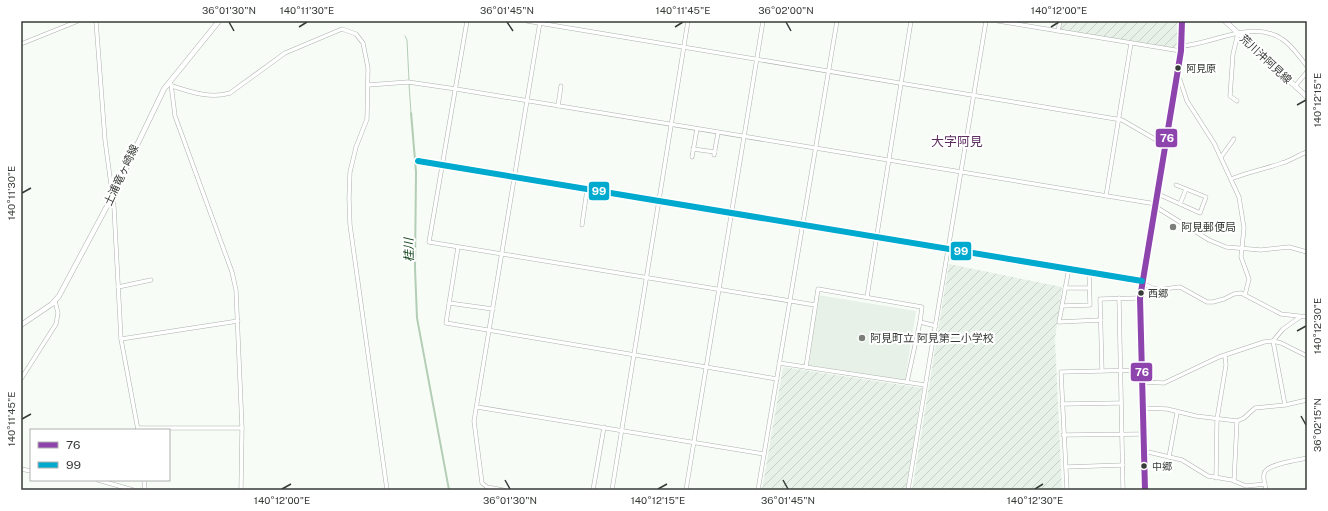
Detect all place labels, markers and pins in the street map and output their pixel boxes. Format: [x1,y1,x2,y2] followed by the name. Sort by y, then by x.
[1186,62,1216,74] place label: 阿見原
[1173,63,1183,73] marker: 阿見原
[1181,221,1236,233] place label: 阿見郵便局
[1168,222,1178,232] marker: 阿見郵便局
[1148,287,1168,299] place label: 西郷
[1136,288,1146,298] marker: 西郷
[870,332,994,344] place label: 阿見町立 阿見第二小学校
[857,333,867,343] marker: 阿見町立 阿見第二小学校
[1152,460,1172,472] place label: 中郷
[1139,461,1149,471] marker: 中郷

